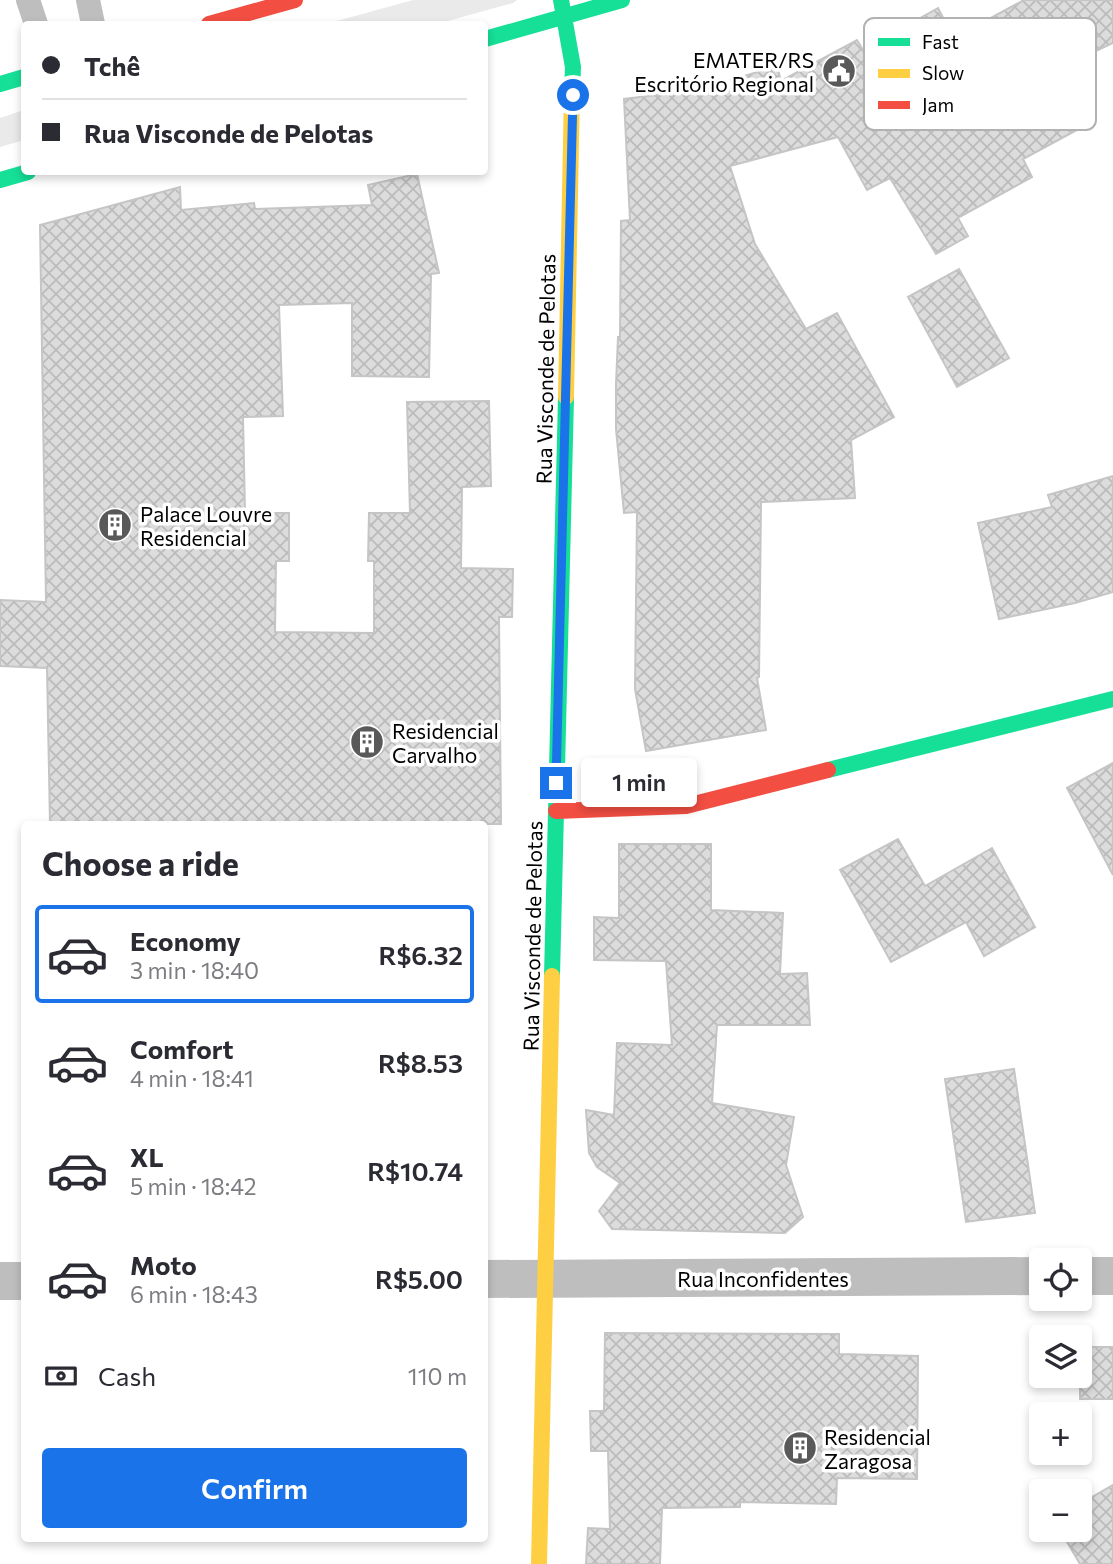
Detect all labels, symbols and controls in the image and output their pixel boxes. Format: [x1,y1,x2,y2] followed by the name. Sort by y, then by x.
[864,18,1096,130] legend
[922,30,959,53] text: Fast
[634,47,814,96] place label: EMATER/RS Escritório Regional
[84,50,140,81] text: Tchê
[820,52,858,90] public building icon: EMATER/RS Escritório Regional
[922,61,964,84] text: Slow
[557,79,589,111] route start
[922,93,954,116] text: Jam
[84,117,373,148] text: Rua Visconde de Pelotas
[530,254,560,484] street label: Rua Visconde de Pelotas
[140,501,272,550] place label: Palace Louvre Residencial
[96,506,134,544] building icon: Palace Louvre Residencial
[392,718,499,767] place label: Residencial Carvalho
[348,723,386,761] building icon: Residencial Carvalho
[580,758,696,808] callout: 1 min
[540,767,572,799] route end
[612,768,666,796] text: 1 min
[517,821,547,1051] street label: Rua Visconde de Pelotas
[42,843,239,883] text: Choose a ride
[46,923,109,986] icon: car
[130,925,241,956] text: Economy
[379,939,463,970] text: R$6.32
[130,956,259,984] text: 3 min · 18:40
[46,1031,109,1094] icon: car
[130,1033,233,1064] text: Comfort
[378,1047,463,1078] text: R$8.53
[130,1064,254,1092] text: 4 min · 18:41
[46,1139,109,1202] icon: car
[130,1141,164,1172] text: XL
[367,1155,463,1186] text: R$10.74
[130,1172,256,1200] text: 5 min · 18:42
[46,1247,109,1310] icon: car
[1029,1248,1092,1542] map controls
[1029,1248,1092,1311] button: locate
[130,1249,197,1280] text: Moto
[375,1263,463,1294] text: R$5.00
[677,1266,849,1291] street label: Rua Inconfidentes
[130,1280,258,1308] text: 6 min · 18:43
[1029,1325,1092,1388] button: layers
[42,1357,80,1395] icon: cash
[98,1360,156,1391] text: Cash
[408,1362,467,1390] text: 110 m
[1029,1402,1092,1465] button: +
[824,1424,931,1473] place label: Residencial Zaragosa
[781,1429,819,1467] building icon: Residencial Zaragosa
[42,1448,467,1528] button: Confirm
[1029,1479,1092,1542] button: −

